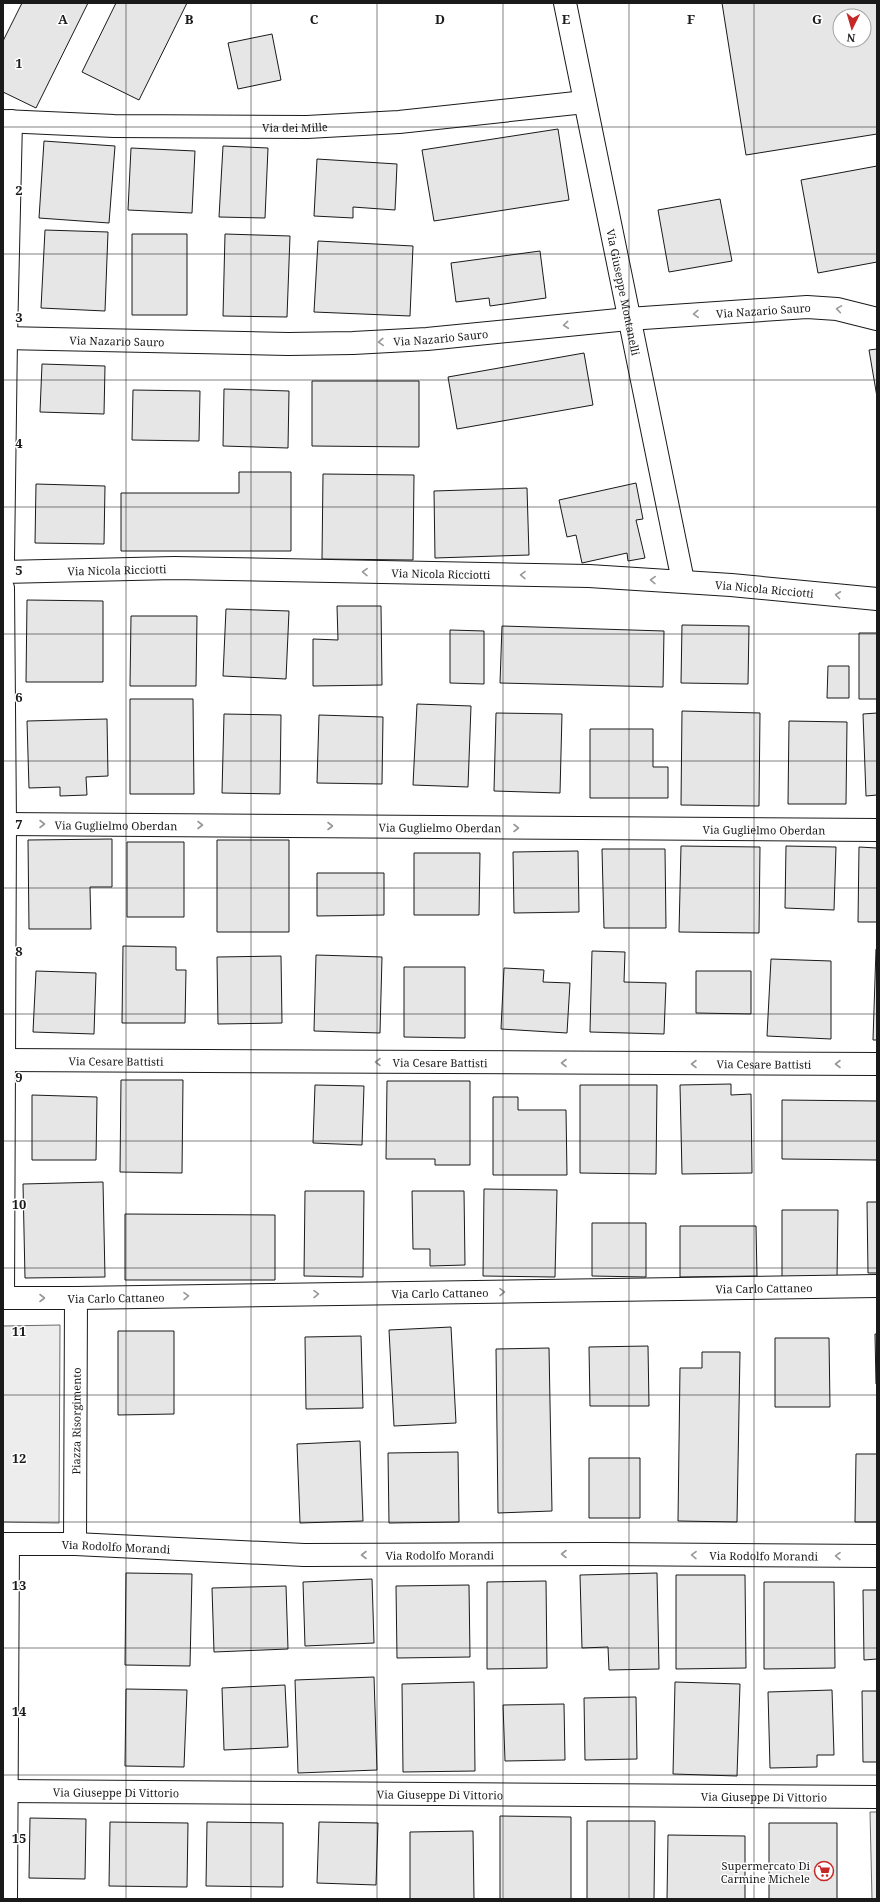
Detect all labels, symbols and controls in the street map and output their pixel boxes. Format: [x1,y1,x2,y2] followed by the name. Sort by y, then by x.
[832,8,872,48] north arrow
[58,10,68,28] text: A
[185,10,194,28] text: B
[310,10,319,28] text: C
[435,10,445,28] text: D
[562,10,571,28] text: E
[687,10,695,28] text: F
[812,10,822,28] text: G
[846,31,856,46] text: N
[15,54,23,72] text: 1
[262,118,328,135] street label: Via dei Mille
[15,181,23,199] text: 2
[604,227,644,357] street label: Via Giuseppe Montanelli
[716,299,812,321] street label: Via Nazario Sauro
[836,305,842,314] one-way arrow
[15,308,23,326] text: 3
[693,310,699,319] one-way arrow
[563,320,569,329] one-way arrow
[393,325,489,348] street label: Via Nazario Sauro
[69,332,165,349] street label: Via Nazario Sauro
[378,338,384,346] one-way arrow
[15,434,23,452] text: 4
[15,561,23,579] text: 5
[67,561,167,578] street label: Via Nicola Ricciotti
[391,565,491,582] street label: Via Nicola Ricciotti
[362,568,368,576] one-way arrow
[520,571,526,579] one-way arrow
[650,575,656,584] one-way arrow
[715,577,815,600] street label: Via Nicola Ricciotti
[835,590,841,599] one-way arrow
[15,688,23,706] text: 6
[15,815,23,833] text: 7
[55,817,177,833] street label: Via Guglielmo Oberdan
[379,819,501,835] street label: Via Guglielmo Oberdan
[39,820,45,828] one-way arrow
[197,821,203,829] one-way arrow
[703,821,825,837] street label: Via Guglielmo Oberdan
[327,822,333,830] one-way arrow
[513,823,519,832] one-way arrow
[15,942,23,960] text: 8
[69,1053,164,1068] street label: Via Cesare Battisti
[393,1054,488,1070] street label: Via Cesare Battisti
[717,1056,812,1071] street label: Via Cesare Battisti
[375,1058,381,1066] one-way arrow
[561,1059,567,1067] one-way arrow
[691,1060,697,1068] one-way arrow
[835,1060,841,1068] one-way arrow
[15,1068,23,1086] text: 9
[12,1195,26,1213] text: 10
[715,1279,813,1296] street label: Via Carlo Cattaneo
[391,1284,489,1301] street label: Via Carlo Cattaneo
[499,1287,505,1296] one-way arrow
[67,1289,165,1306] street label: Via Carlo Cattaneo
[313,1290,319,1298] one-way arrow
[183,1292,189,1300] one-way arrow
[39,1294,45,1302] one-way arrow
[12,1322,26,1340] text: 11
[68,1367,83,1475] street label: Piazza Risorgimento
[12,1449,26,1467] text: 12
[62,1536,171,1556] street label: Via Rodolfo Morandi
[385,1547,495,1562] street label: Via Rodolfo Morandi
[709,1547,819,1563] street label: Via Rodolfo Morandi
[361,1550,367,1559] one-way arrow
[561,1550,567,1558] one-way arrow
[691,1551,697,1559] one-way arrow
[835,1552,841,1560] one-way arrow
[12,1576,26,1594] text: 13
[12,1702,27,1720] text: 14
[53,1784,179,1800] street label: Via Giuseppe Di Vittorio
[377,1786,503,1802] street label: Via Giuseppe Di Vittorio
[701,1788,827,1804] street label: Via Giuseppe Di Vittorio
[12,1829,26,1847] text: 15
[721,1858,810,1886] place label: Supermercato Di Carmine Michele
[813,1860,835,1882] supermarket icon: Supermercato Di Carmine Michele

